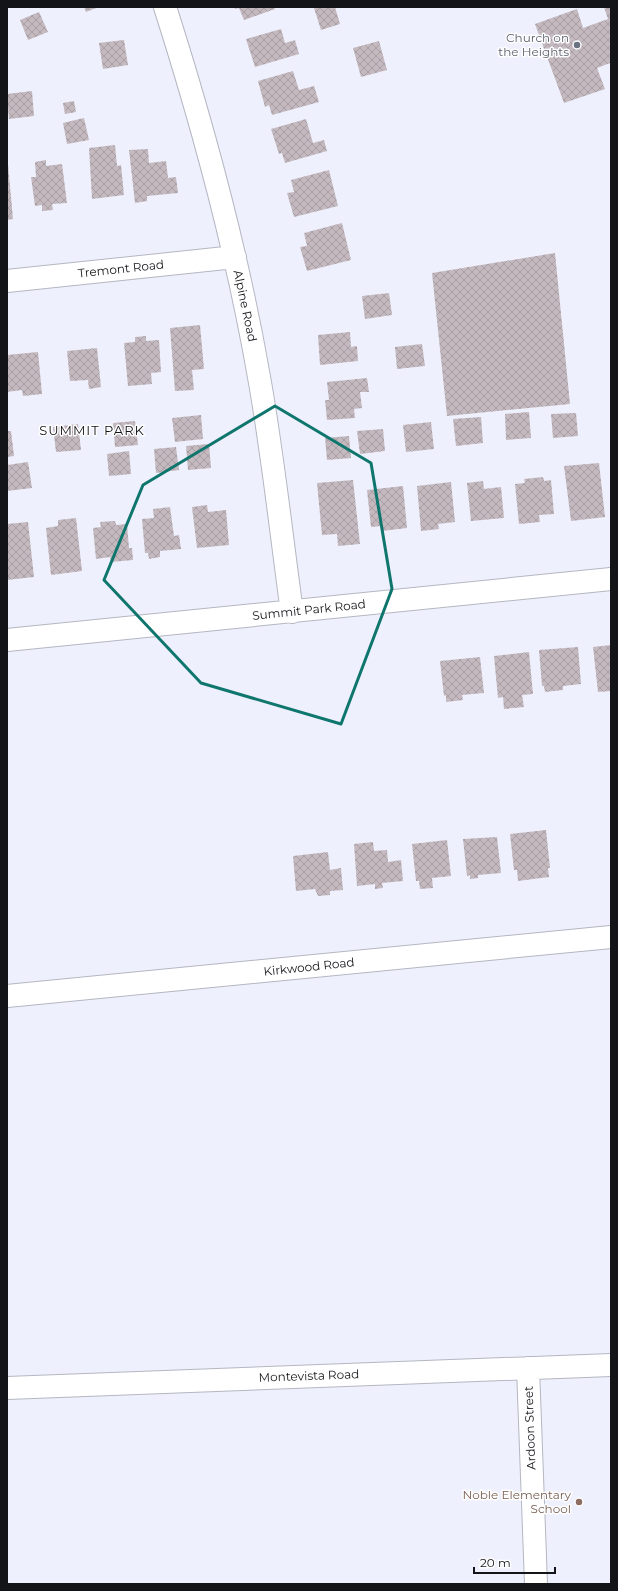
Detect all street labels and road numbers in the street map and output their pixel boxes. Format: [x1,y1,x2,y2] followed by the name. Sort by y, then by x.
[77,257,165,280] street label: Tremont Road
[231,269,260,343] street label: Alpine Road
[251,596,366,623] street label: Summit Park Road
[263,954,355,979] street label: Kirkwood Road
[258,1366,360,1385] street label: Montevista Road
[521,1386,538,1470] street label: Ardoon Street

